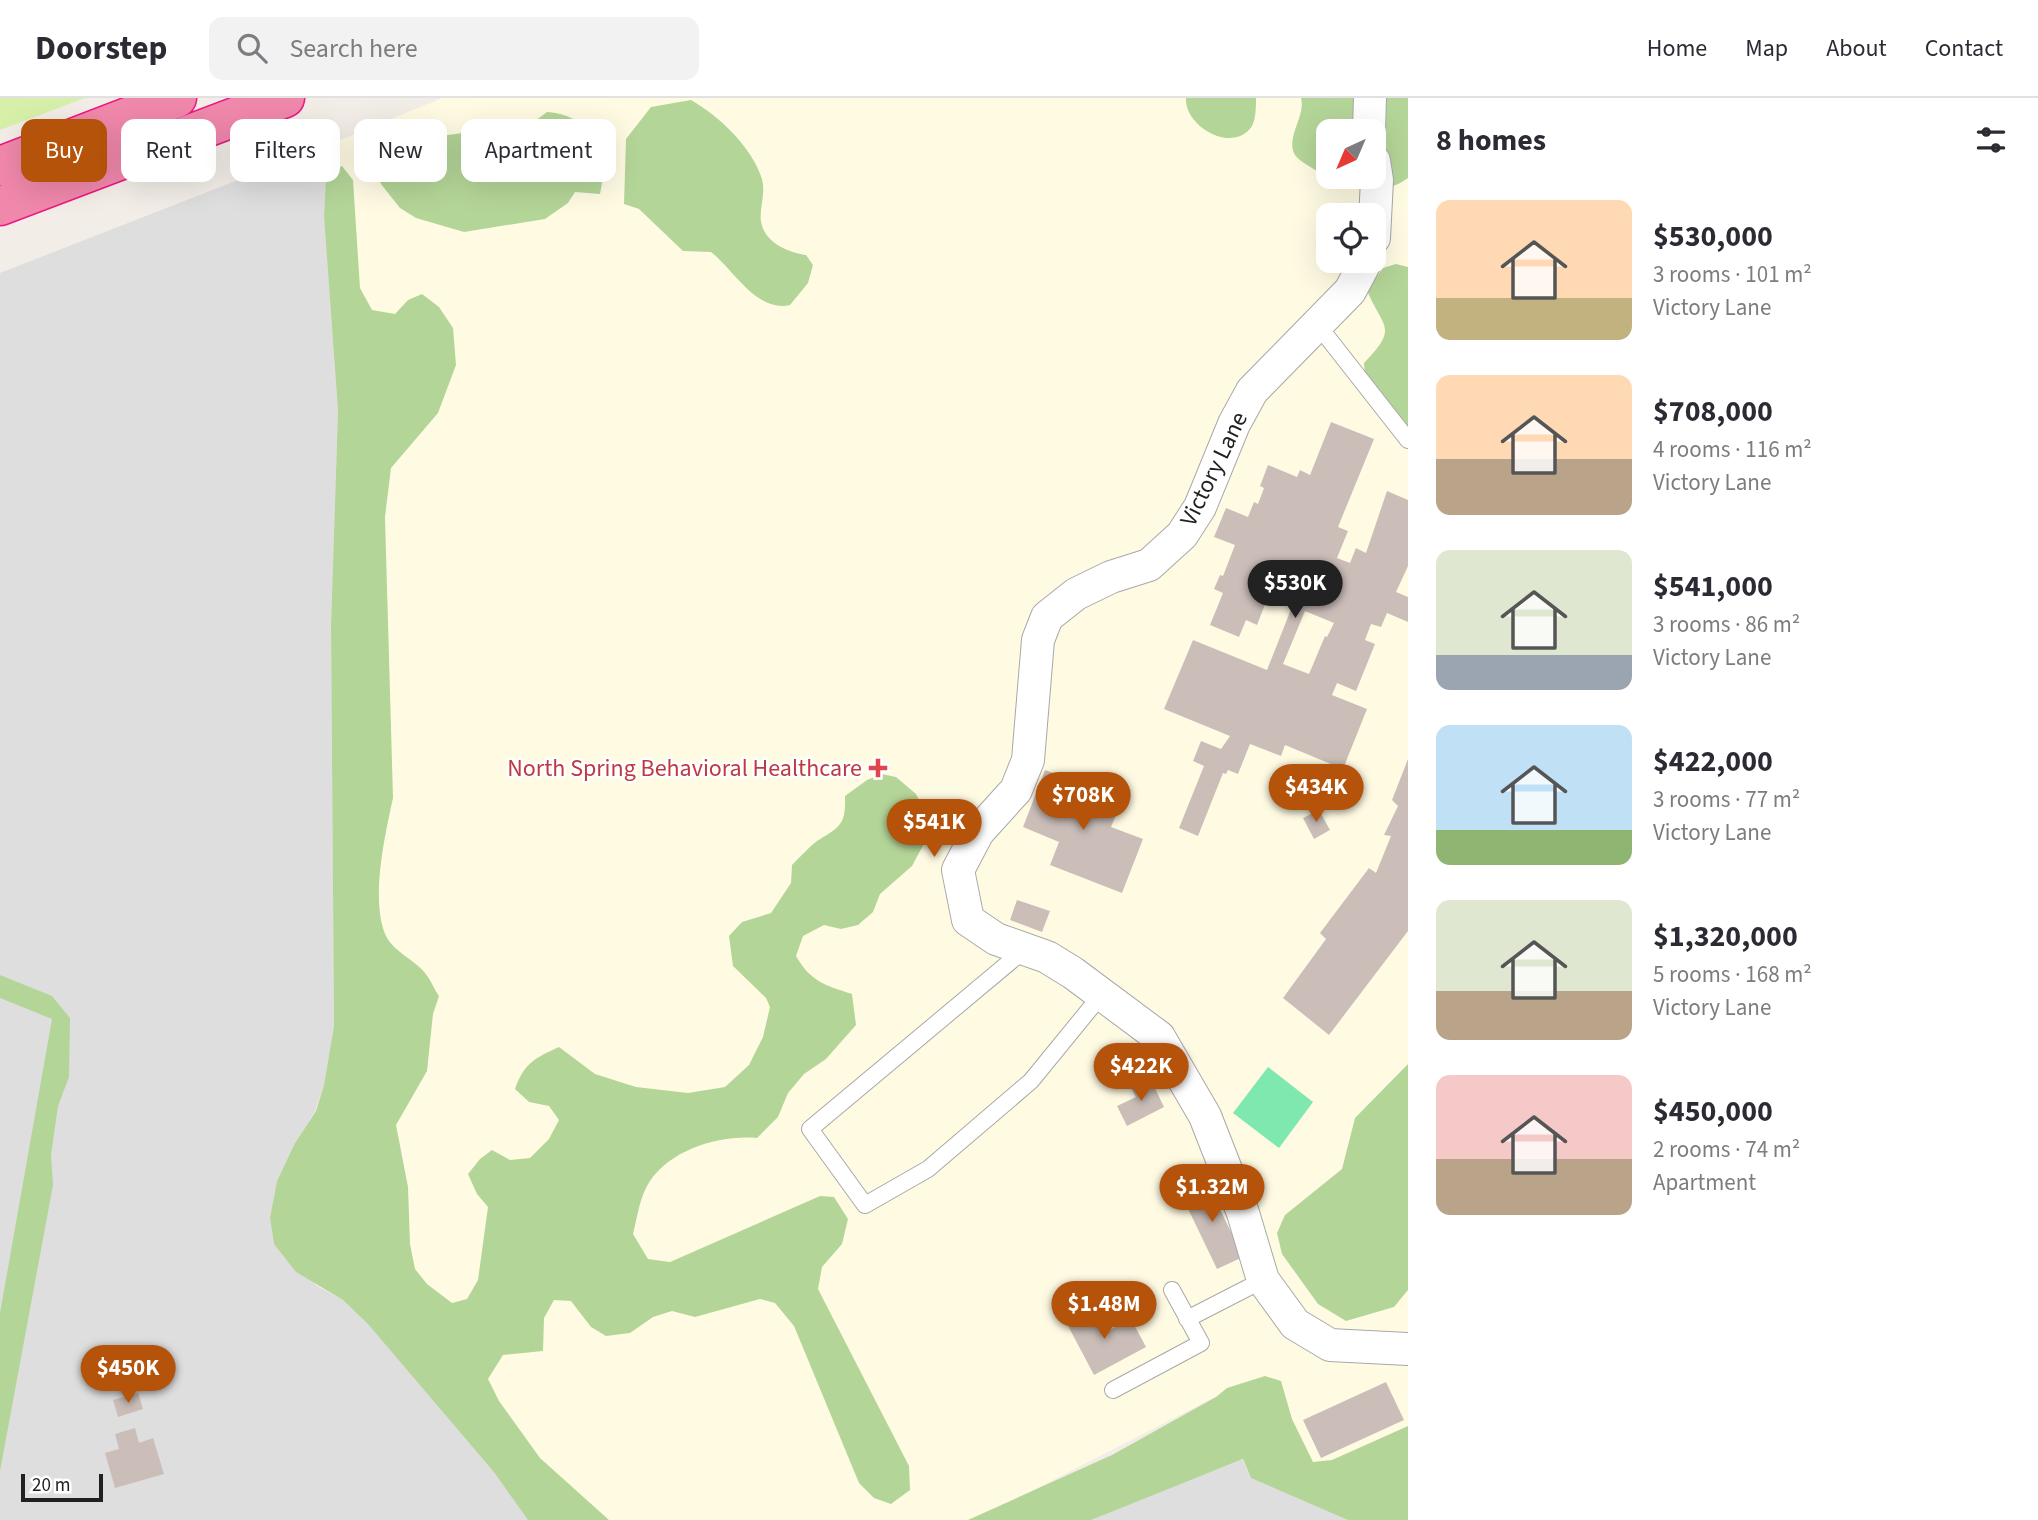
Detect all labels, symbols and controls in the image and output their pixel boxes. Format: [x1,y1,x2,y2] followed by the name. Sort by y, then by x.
[209,17,699,80] search box
[35,25,167,72] text: Doorstep
[233,29,271,67] icon: search
[289,30,418,67] text: Search here
[1647,31,1707,66] text: Home
[1745,31,1788,66] text: Map
[1826,31,1887,66] text: About
[1925,31,2003,66] text: Contact
[21,119,107,182] chip: Buy
[121,119,216,182] chip: Rent
[230,119,340,182] chip: Filters
[354,119,447,182] chip: New
[461,119,616,182] chip: Apartment
[1316,119,1386,189] north arrow
[1316,119,1386,273] map controls
[1436,119,1546,162] text: 8 homes
[1972,121,2010,159] icon: filters
[1316,203,1386,273] button: locate
[1653,215,1773,258] text: $530,000
[1492,228,1576,312] icon: home
[1653,258,1812,291] text: 3 rooms · 101 m²
[1653,291,1771,324] text: Victory Lane
[1653,390,1773,433] text: $708,000
[1492,403,1576,487] icon: home
[1171,406,1257,532] street label: Victory Lane
[1653,433,1812,466] text: 4 rooms · 116 m²
[1653,466,1771,499] text: Victory Lane
[1246,560,1344,620] pin: $530K
[1653,565,1773,608] text: $541,000
[1264,566,1326,599] text: $530K
[1492,578,1576,662] icon: home
[1653,608,1800,641] text: 3 rooms · 86 m²
[1653,641,1771,674] text: Victory Lane
[1653,740,1773,783] text: $422,000
[507,751,862,786] place label: North Spring Behavioral Healthcare
[1492,753,1576,837] icon: home
[868,758,888,778] marker: North Spring Behavioral Healthcare
[1267,764,1365,824] pin: $434K
[1285,770,1347,803] text: $434K
[1034,772,1132,832] pin: $708K
[1052,778,1114,811] text: $708K
[1653,783,1800,816] text: 3 rooms · 77 m²
[885,800,983,859] pin: $541K
[903,805,965,838] text: $541K
[1653,816,1771,849] text: Victory Lane
[1653,915,1798,958] text: $1,320,000
[1492,928,1576,1012] icon: home
[1653,958,1812,991] text: 5 rooms · 168 m²
[1653,991,1771,1024] text: Victory Lane
[1092,1044,1190,1103] pin: $422K
[1110,1049,1172,1082] text: $422K
[1653,1090,1773,1133] text: $450,000
[1492,1103,1576,1187] icon: home
[1653,1133,1800,1166] text: 2 rooms · 74 m²
[1155,1164,1269,1224] pin: $1.32M
[1653,1166,1756,1199] text: Apartment
[1175,1170,1249,1203] text: $1.32M
[1047,1282,1161,1341] pin: $1.48M
[1067,1287,1141,1320] text: $1.48M
[79,1346,177,1405] pin: $450K
[97,1351,159,1384] text: $450K
[21,1471,103,1503] scale bar
[32,1472,70,1499] text: 20 m

